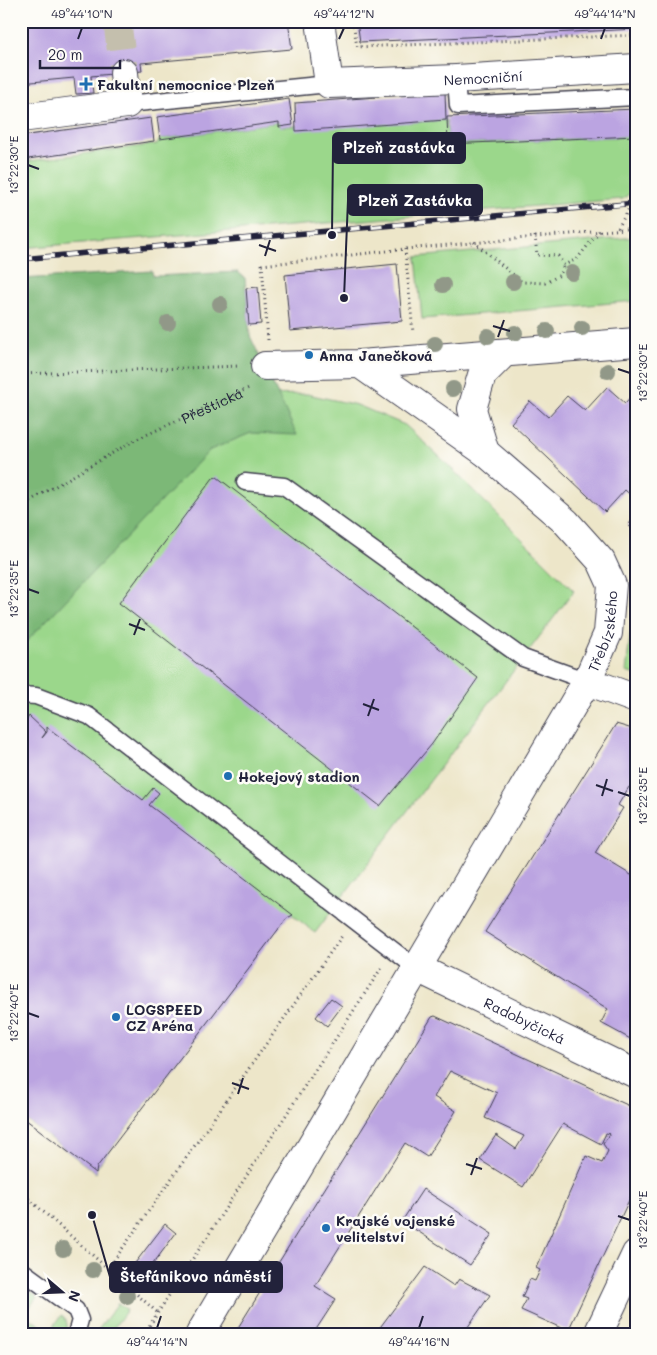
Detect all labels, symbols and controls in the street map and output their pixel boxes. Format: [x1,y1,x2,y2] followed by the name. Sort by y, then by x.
[51,5,113,21] text: 49°44'10"N
[314,5,374,21] text: 49°44'12"N
[575,5,636,21] text: 49°44'14"N
[40,38,120,70] scale bar
[48,44,82,64] text: 20 m
[443,65,523,89] street label: Nemocniční
[97,75,275,94] place label: Fakultní nemocnice Plzeň
[79,77,93,91] marker: Fakultní nemocnice Plzeň
[333,133,465,163] callout: Plzeň zastávka
[5,136,21,194] text: 13°22'30"E
[343,137,455,157] text: Plzeň zastávka
[348,185,482,215] callout: Plzeň Zastávka
[358,190,472,210] text: Plzeň Zastávka
[634,344,650,402] text: 13°22'30"E
[319,346,433,365] place label: Anna Janečková
[303,349,315,361] marker: Anna Janečková
[178,383,246,427] street label: Přeštická
[5,560,21,618] text: 13°22'35"E
[583,590,621,675] street label: Třebízského
[238,767,360,786] place label: Hokejový stadion
[634,767,650,825] text: 13°22'35"E
[222,770,234,782] marker: Hokejový stadion
[5,984,21,1042] text: 13°22'40"E
[481,992,569,1048] street label: Radobyčická
[126,1000,203,1035] place label: LOGSPEED CZ Aréna
[110,1011,122,1023] marker: LOGSPEED CZ Aréna
[634,1191,650,1249] text: 13°22'40"E
[336,1211,455,1246] place label: Krajské vojenské velitelství
[320,1222,332,1234] marker: Krajské vojenské velitelství
[110,1262,282,1292] callout: Štefánikovo náměstí
[120,1266,272,1286] text: Štefánikovo náměstí
[38,1268,88,1318] north arrow
[64,1288,85,1305] text: N
[127,1333,188,1349] text: 49°44'14"N
[388,1333,450,1349] text: 49°44'16"N

